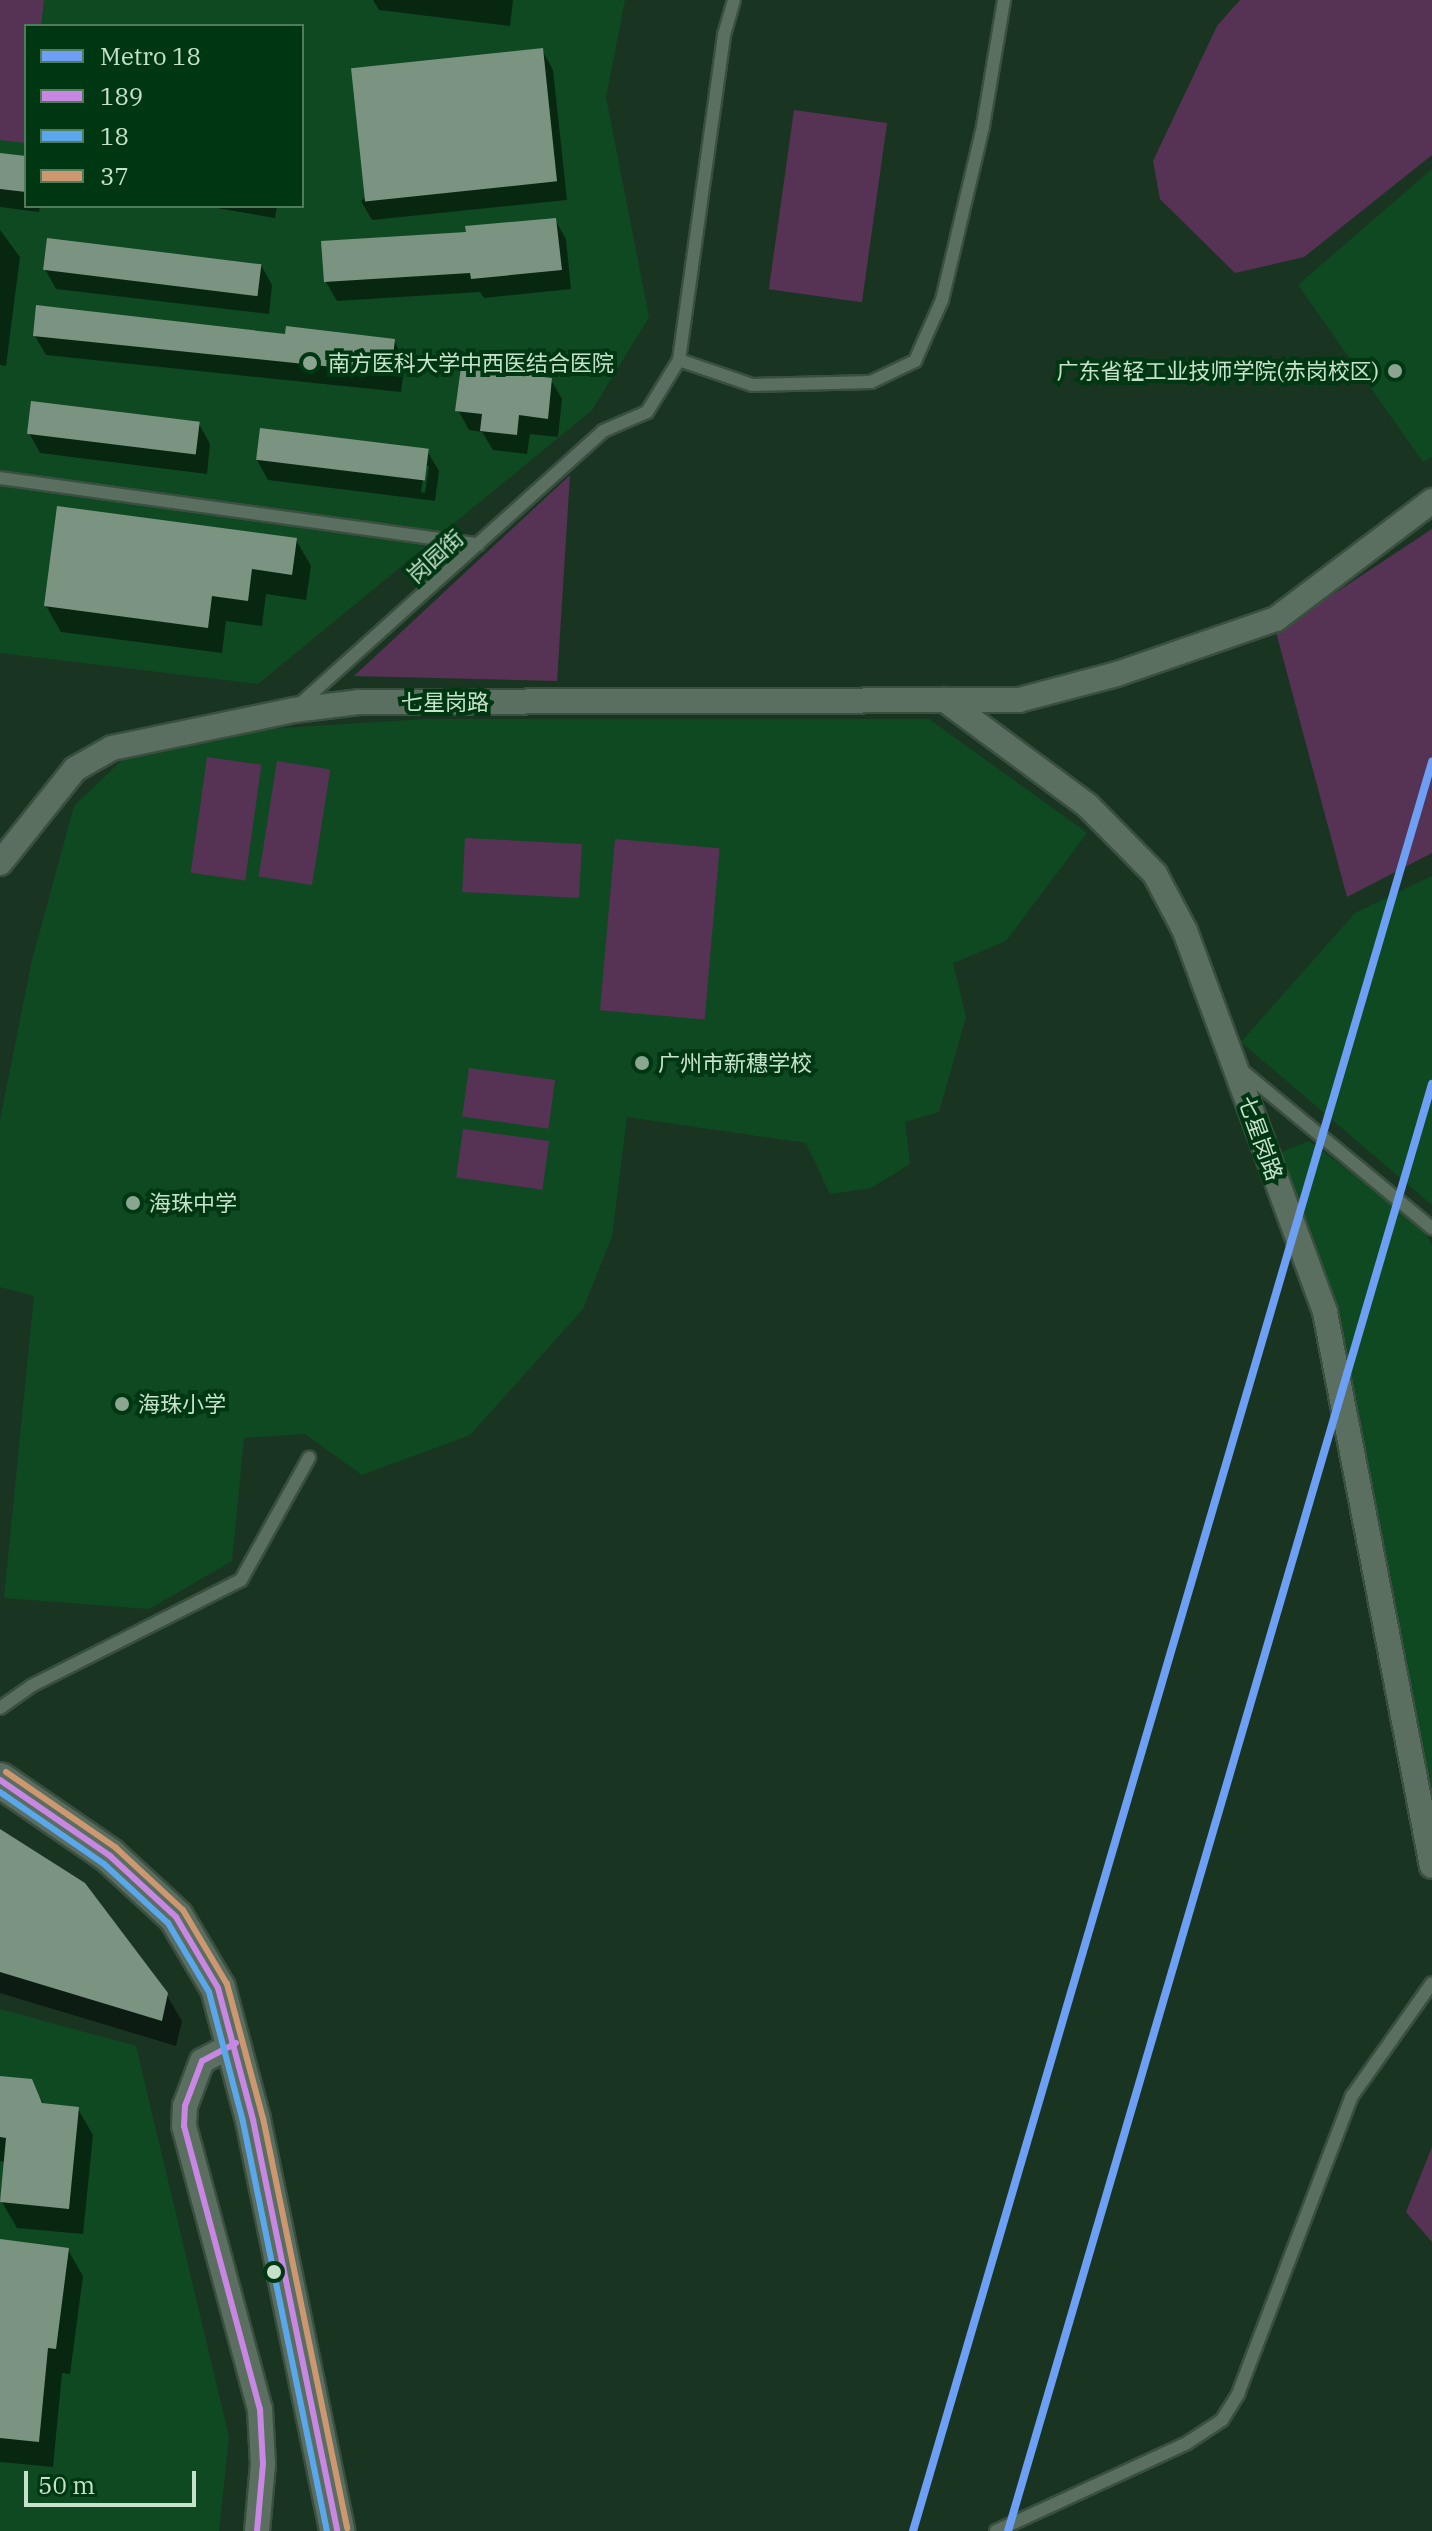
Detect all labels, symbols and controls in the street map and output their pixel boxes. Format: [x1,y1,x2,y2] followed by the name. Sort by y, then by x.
[24,24,304,208] legend
[100,40,201,72] text: Metro 18
[100,80,143,112] text: 189
[100,120,129,152] text: 18
[100,160,129,192] text: 37
[328,350,614,376] place label: 南方医科大学中西医结合医院
[299,352,321,374] marker: 南方医科大学中西医结合医院
[1057,358,1379,384] place label: 广东省轻工业技师学院(赤岗校区)
[1386,362,1404,380] marker: 广东省轻工业技师学院(赤岗校区)
[402,524,468,588] street label: 岗园街
[401,689,489,715] street label: 七星岗路
[658,1050,812,1076] place label: 广州市新穗学校
[633,1054,651,1072] marker: 广州市新穗学校
[1234,1092,1288,1184] street label: 七星岗路
[149,1190,237,1216] place label: 海珠中学
[124,1194,142,1212] marker: 海珠中学
[138,1391,226,1417] place label: 海珠小学
[113,1395,131,1413] marker: 海珠小学
[266,2264,282,2280] unlabelled marker
[28,2455,200,2505] scale bar
[38,2469,95,2501] text: 50 m

